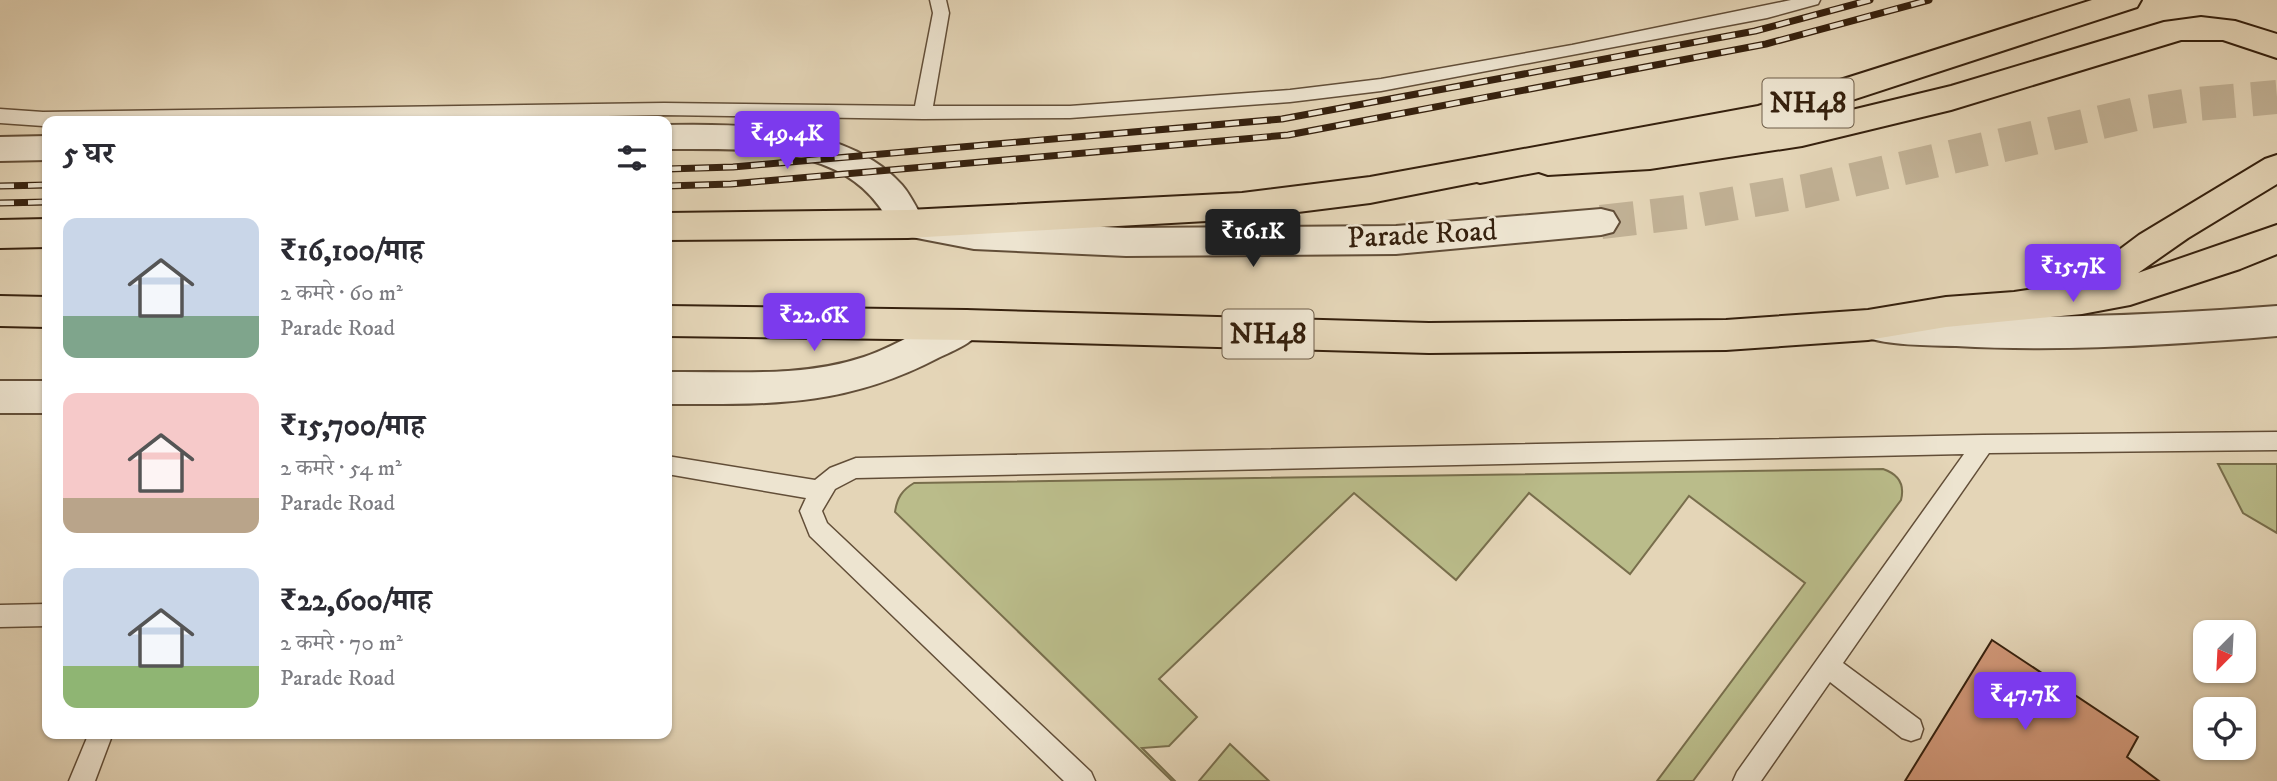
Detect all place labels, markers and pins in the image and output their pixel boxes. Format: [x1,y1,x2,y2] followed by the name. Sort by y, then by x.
[730,111,844,171] pin: ₹49.4K
[1196,210,1310,269] pin: ₹16.1K
[2016,244,2130,304] pin: ₹15.7K
[757,294,871,353] pin: ₹22.6K
[1968,672,2082,732] pin: ₹47.7K

